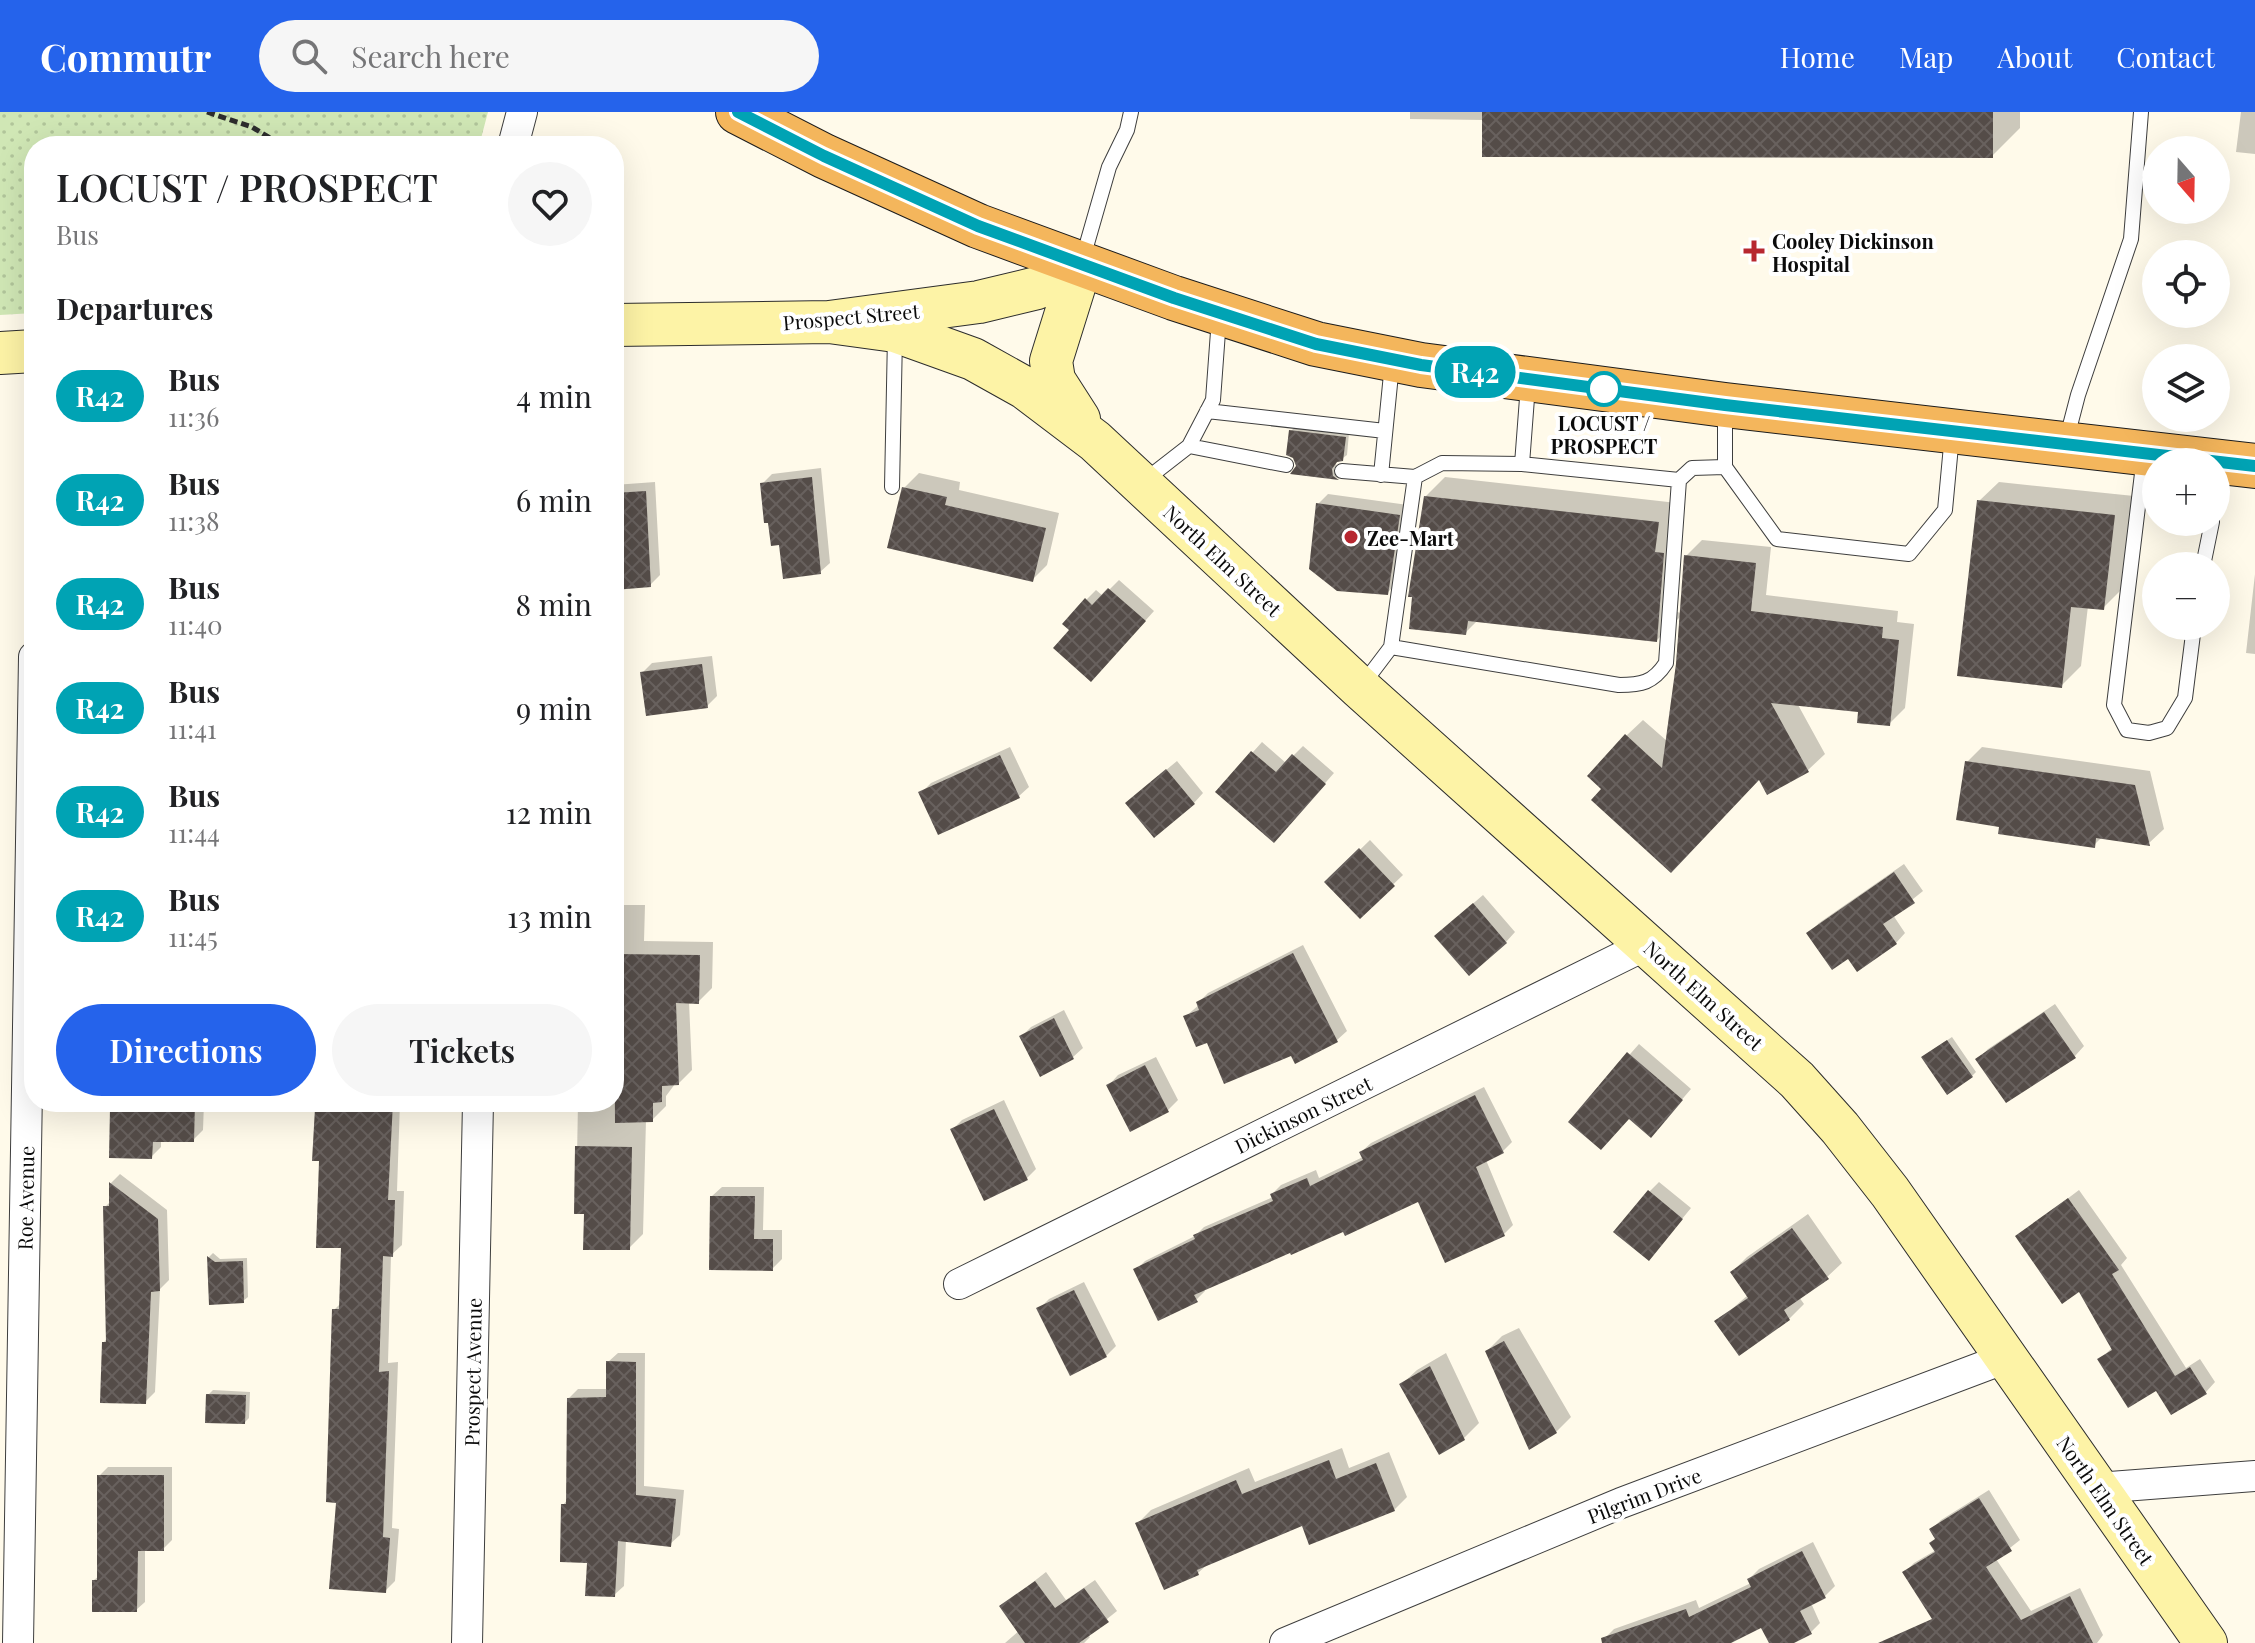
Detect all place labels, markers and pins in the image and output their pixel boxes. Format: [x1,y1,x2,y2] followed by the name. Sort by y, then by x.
[1772,227,1934,277] place label: Cooley Dickinson Hospital
[1743,240,1765,262] marker: Cooley Dickinson Hospital
[1587,372,1621,406] marker: LOCUST / PROSPECT
[1551,409,1657,459] place label: LOCUST / PROSPECT
[1367,524,1455,551] place label: Zee-Mart
[1342,528,1360,546] marker: Zee-Mart

